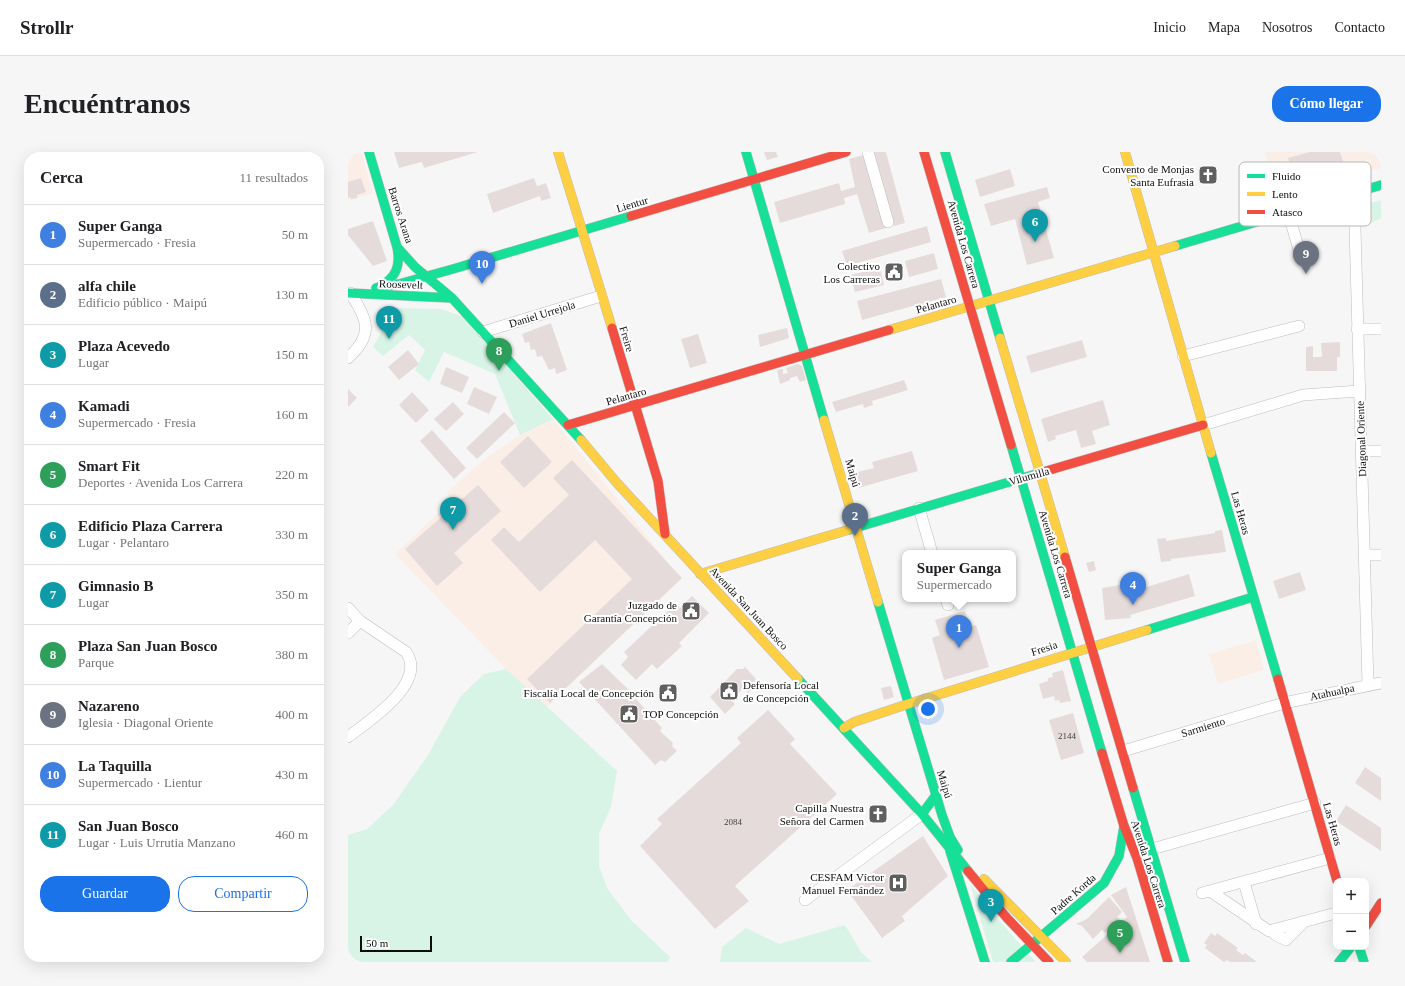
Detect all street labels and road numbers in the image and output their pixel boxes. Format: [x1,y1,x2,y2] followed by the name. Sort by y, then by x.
[386,185,416,245] street label: Barros Arana
[615,193,650,214] street label: Lientur
[946,198,982,290] street label: Avenida Los Carrera
[379,277,423,291] street label: Roosevelt
[914,292,958,315] street label: Pelantaro
[507,298,577,330] street label: Daniel Urrejola
[617,325,637,353] street label: Freire
[604,384,648,407] street label: Pelantaro
[1354,401,1368,477] street label: Diagonal Oriente
[843,458,863,489] street label: Maipú
[1007,464,1051,487] street label: Vilumilla
[1229,490,1253,536] street label: Las Heras
[1037,509,1075,600] street label: Avenida Los Carrera
[707,564,791,652] street label: Avenida San Juan Bosco
[1029,638,1059,658] street label: Fresia
[1309,681,1355,703] street label: Atahualpa
[1180,715,1227,739] street label: Sarmiento
[935,769,955,800] street label: Maipú
[1321,801,1345,847] street label: Las Heras
[1129,819,1169,909] street label: Avenida Los Carrera
[1048,871,1098,917] street label: Padre Korda

